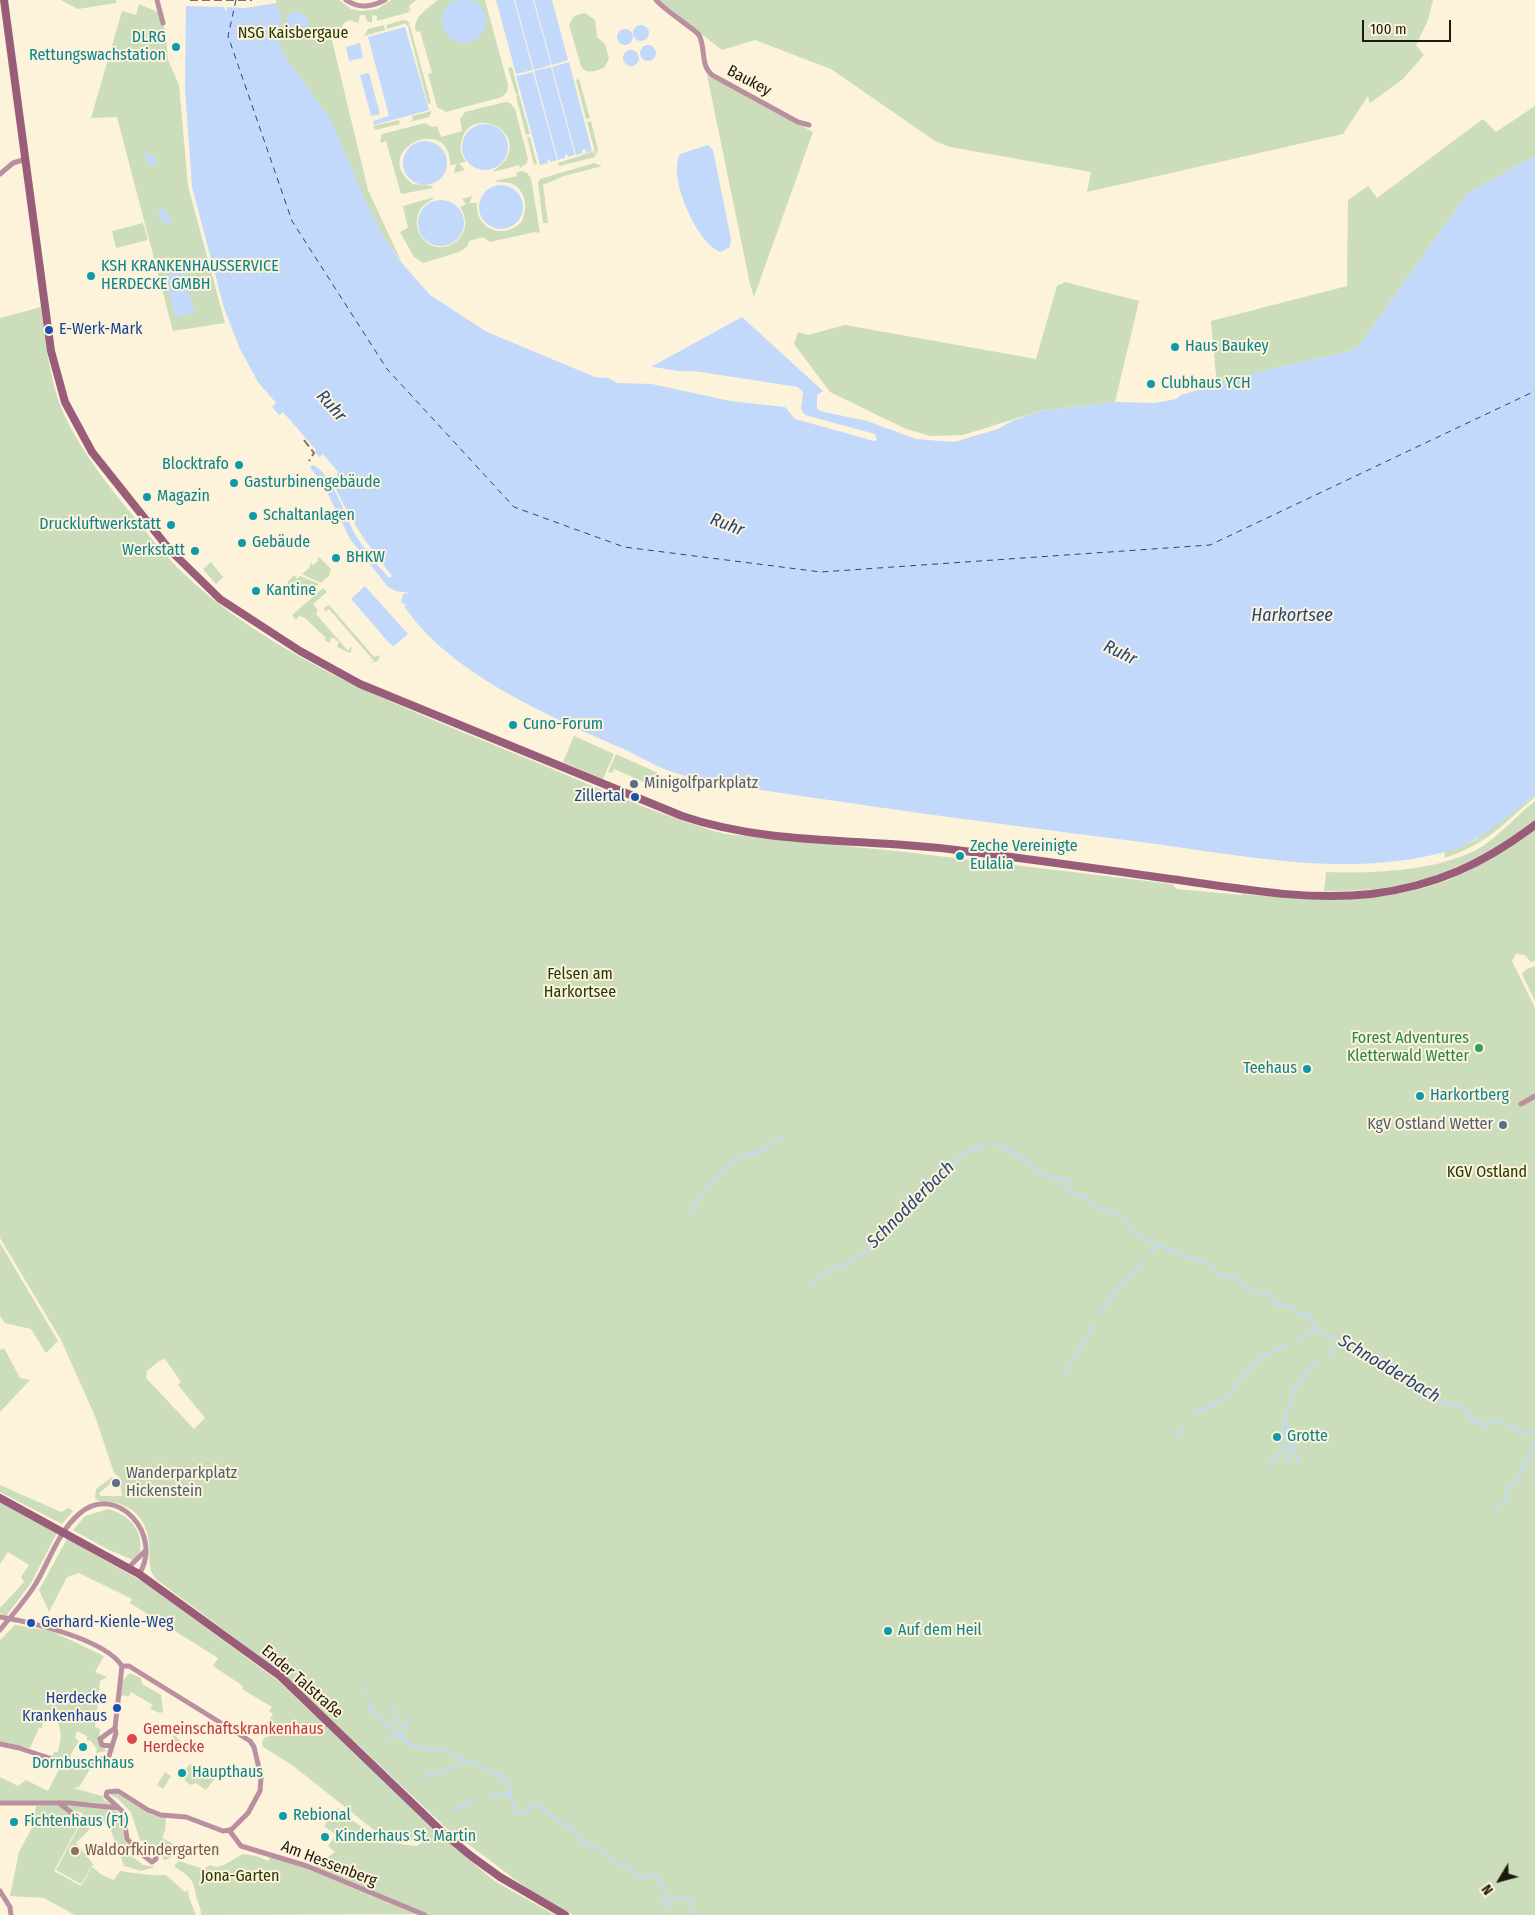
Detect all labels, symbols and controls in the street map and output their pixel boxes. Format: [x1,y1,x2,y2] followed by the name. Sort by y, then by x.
[1365,10,1454,42] scale bar
[1370,20,1407,38] text: 100 m
[238,24,348,44] park label: NSG Kaisbergaue
[29,28,166,66] place label: DLRG Rettungswachstation
[170,41,182,53] marker: DLRG Rettungswachstation
[724,61,774,101] street label: Baukey
[101,257,279,295] place label: KSH KRANKENHAUSSERVICE HERDECKE GMBH
[85,270,97,282] marker: KSH KRANKENHAUSSERVICE HERDECKE GMBH
[59,320,142,340] place label: E-Werk-Mark
[43,324,55,336] marker: E-Werk-Mark
[1185,337,1269,357] place label: Haus Baukey
[1169,341,1181,353] marker: Haus Baukey
[1161,374,1251,394] place label: Clubhaus YCH
[1145,378,1157,390] marker: Clubhaus YCH
[311,386,351,426] water label: Ruhr
[162,455,229,475] place label: Blocktrafo
[233,459,245,471] marker: Blocktrafo
[244,473,380,493] place label: Gasturbinengebäude
[228,477,240,489] marker: Gasturbinengebäude
[157,487,210,507] place label: Magazin
[141,491,153,503] marker: Magazin
[263,506,355,526] place label: Schaltanlagen
[707,509,747,541] water label: Ruhr
[247,510,259,522] marker: Schaltanlagen
[39,515,161,535] place label: Druckluftwerkstatt
[165,519,177,531] marker: Druckluftwerkstatt
[252,533,310,553] place label: Gebäude
[236,537,248,549] marker: Gebäude
[122,541,185,561] place label: Werkstatt
[189,545,201,557] marker: Werkstatt
[346,548,385,568] place label: BHKW
[330,552,342,564] marker: BHKW
[266,581,316,601] place label: Kantine
[250,585,262,597] marker: Kantine
[1251,605,1333,627] water label: Harkortsee
[1100,636,1140,670] water label: Ruhr
[523,715,603,735] place label: Cuno-Forum
[507,719,519,731] marker: Cuno-Forum
[644,774,758,794] place label: Minigolfparkplatz
[628,778,640,790] marker: Minigolfparkplatz
[575,787,625,807] place label: Zillertal
[629,791,641,803] marker: Zillertal
[970,837,1078,875] place label: Zeche Vereinigte Eulalia
[954,850,966,862] marker: Zeche Vereinigte Eulalia
[544,965,616,1003] park label: Felsen am Harkortsee
[1347,1029,1469,1067] place label: Forest Adventures Kletterwald Wetter
[1473,1042,1485,1054] marker: Forest Adventures Kletterwald Wetter
[1243,1059,1297,1079] place label: Teehaus
[1301,1063,1313,1075] marker: Teehaus
[1430,1086,1509,1106] place label: Harkortberg
[1414,1090,1426,1102] marker: Harkortberg
[1367,1115,1493,1135] place label: KgV Ostland Wetter
[1497,1119,1509,1131] marker: KgV Ostland Wetter
[863,1157,959,1253] water label: Schnodderbach
[1447,1163,1527,1183] park label: KGV Ostland
[1334,1330,1444,1408] water label: Schnodderbach
[1287,1427,1328,1447] place label: Grotte
[1271,1431,1283,1443] marker: Grotte
[126,1464,237,1502] place label: Wanderparkplatz Hickenstein
[110,1477,122,1489] marker: Wanderparkplatz Hickenstein
[41,1613,174,1633] place label: Gerhard-Kienle-Weg
[25,1617,37,1629] marker: Gerhard-Kienle-Weg
[898,1621,982,1641] place label: Auf dem Heil
[882,1625,894,1637] marker: Auf dem Heil
[257,1641,347,1723] street label: Ender Talstraße
[22,1689,107,1727] place label: Herdecke Krankenhaus
[111,1702,123,1714] marker: Herdecke Krankenhaus
[143,1720,324,1758] place label: Gemeinschaftskrankenhaus Herdecke
[125,1732,139,1746] marker: Gemeinschaftskrankenhaus Herdecke
[77,1741,89,1753] marker: Dornbuschhaus
[32,1754,134,1774] place label: Dornbuschhaus
[192,1763,263,1783] place label: Haupthaus
[176,1767,188,1779] marker: Haupthaus
[293,1806,351,1826] place label: Rebional
[277,1810,289,1822] marker: Rebional
[24,1812,129,1832] place label: Fichtenhaus (F1)
[8,1816,20,1828] marker: Fichtenhaus (F1)
[335,1827,476,1847] place label: Kinderhaus St. Martin
[319,1831,331,1843] marker: Kinderhaus St. Martin
[278,1837,380,1891] street label: Am Hessenberg
[85,1841,220,1861] place label: Waldorfkindergarten
[69,1845,81,1857] marker: Waldorfkindergarten
[1475,1855,1525,1905] north arrow
[201,1867,279,1887] park label: Jona-Garten
[1478,1881,1497,1898] text: N

